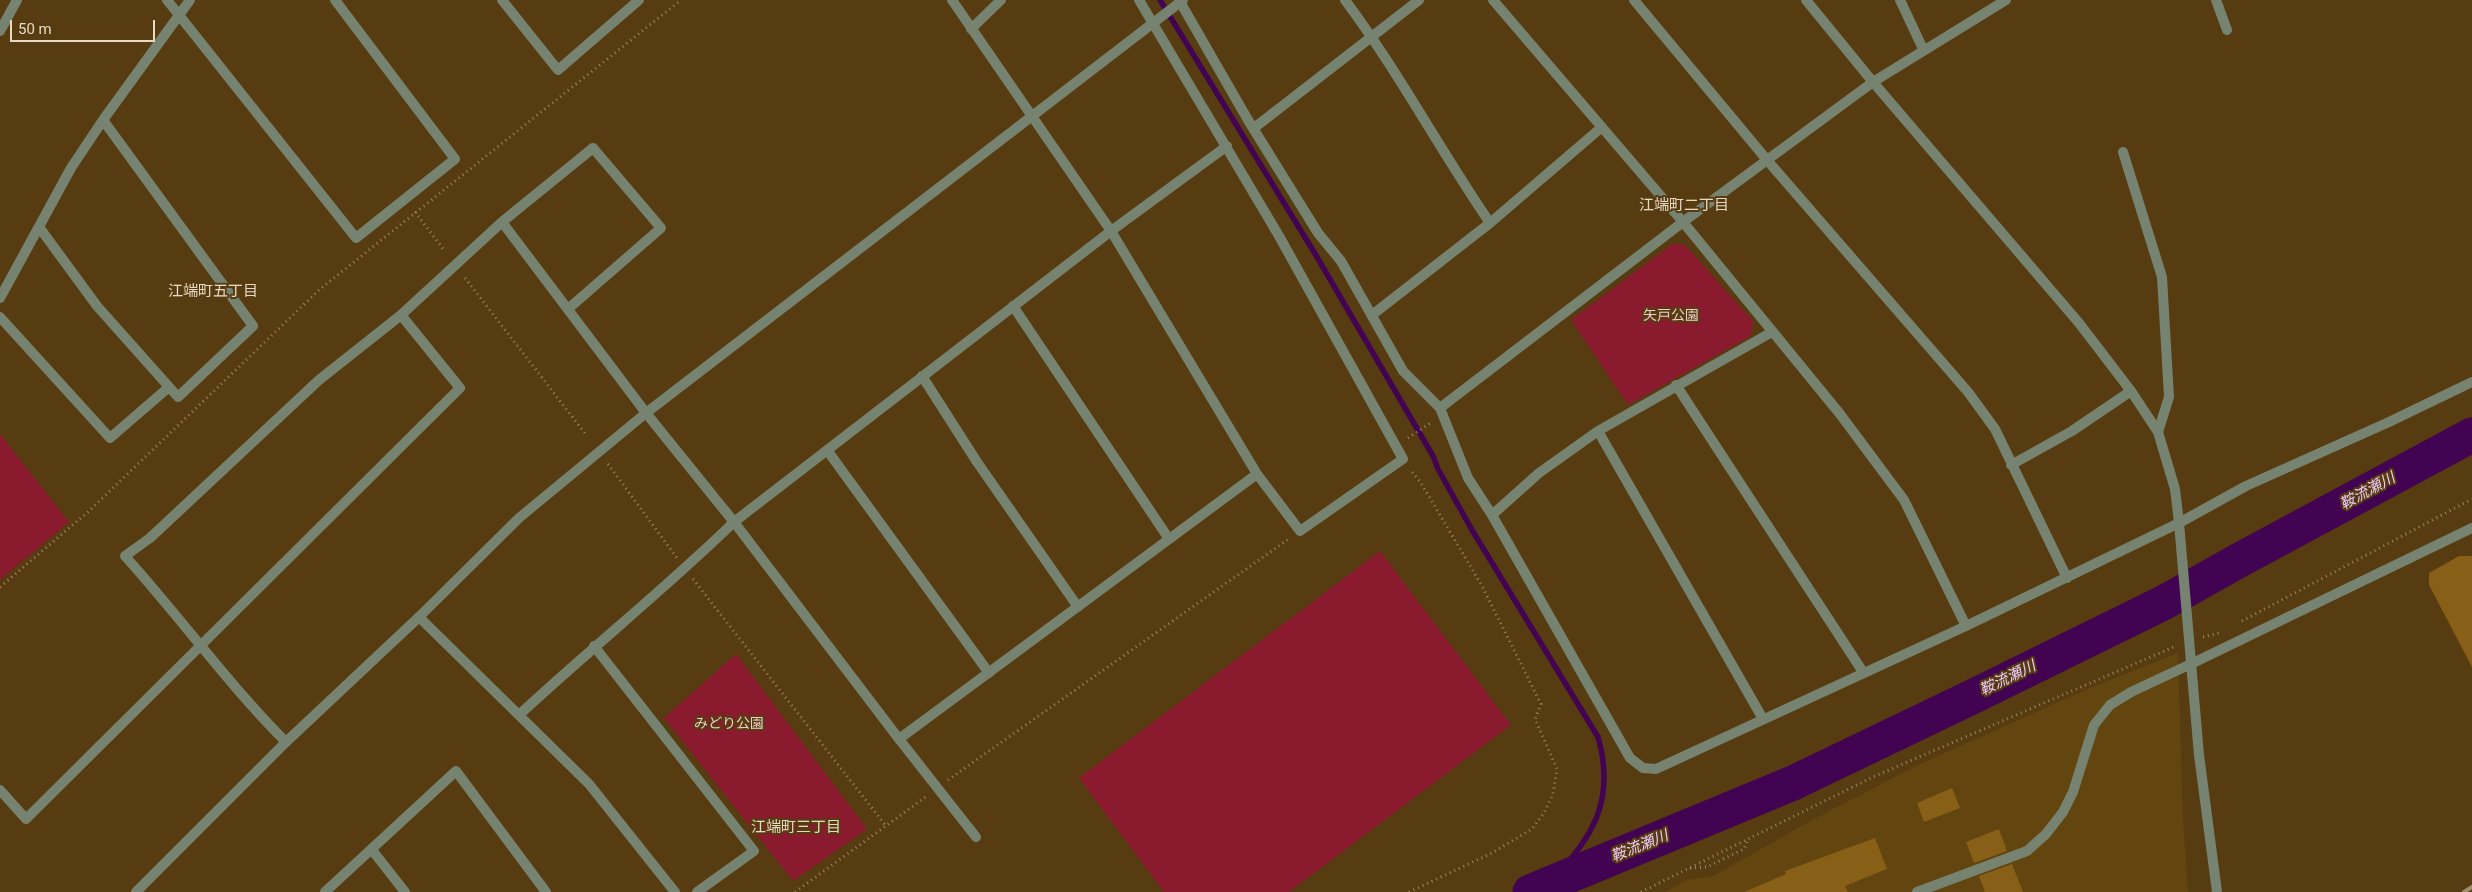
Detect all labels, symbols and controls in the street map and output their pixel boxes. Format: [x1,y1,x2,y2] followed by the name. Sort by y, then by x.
[12,10,158,42] scale bar
[18,20,52,38] text: 50 m
[1639,197,1729,215] district label: 江端町二丁目
[168,283,258,301] district label: 江端町五丁目
[1643,308,1699,324] park label: 矢戸公園
[2337,470,2399,514] water label: 鞍流瀬川
[1977,658,2039,700] water label: 鞍流瀬川
[694,716,764,732] park label: みどり公園
[751,819,841,837] district label: 江端町三丁目
[1609,827,1671,867] water label: 鞍流瀬川

